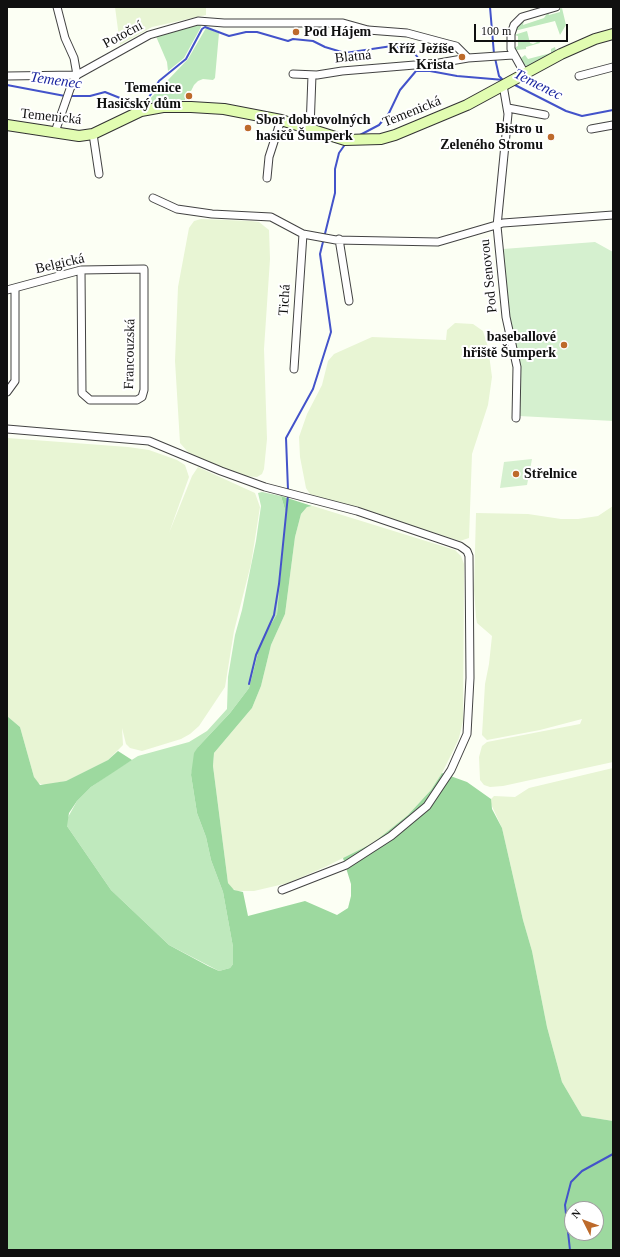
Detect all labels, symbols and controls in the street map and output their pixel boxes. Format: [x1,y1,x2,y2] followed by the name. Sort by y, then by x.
[476,16,570,42] scale bar
[100,18,146,52] street label: Potoční
[304,24,371,40] place label: Pod Hájem
[481,24,511,38] text: 100 m
[291,27,301,37] marker: Pod Hájem
[388,41,454,74] place label: Kříž Ježíše Krista
[334,47,372,67] street label: Blatná
[457,52,467,62] marker: Kříž Ježíše Krista
[511,65,565,105] water label: Temenec
[29,68,83,94] water label: Temenec
[97,80,181,112] place label: Temenice Hasičský dům
[184,91,194,101] marker: Temenice Hasičský dům
[380,93,444,131] street label: Temenická
[20,105,82,129] street label: Temenická
[256,112,370,144] place label: Sbor dobrovolných hasičů Šumperk
[440,121,543,154] place label: Bistro u Zeleného Stromu
[243,123,253,133] marker: Sbor dobrovolných hasičů Šumperk
[546,132,556,142] marker: Bistro u Zeleného Stromu
[477,238,501,314] street label: Pod Senovou
[34,250,86,278] street label: Belgická
[276,284,294,316] street label: Tichá
[121,318,139,390] street label: Francouzská
[463,329,556,362] place label: baseballové hřiště Šumperk
[559,340,569,350] marker: baseballové hřiště Šumperk
[524,466,577,482] place label: Střelnice
[511,469,521,479] marker: Střelnice
[564,1201,604,1241] north arrow
[569,1207,583,1221] text: N

